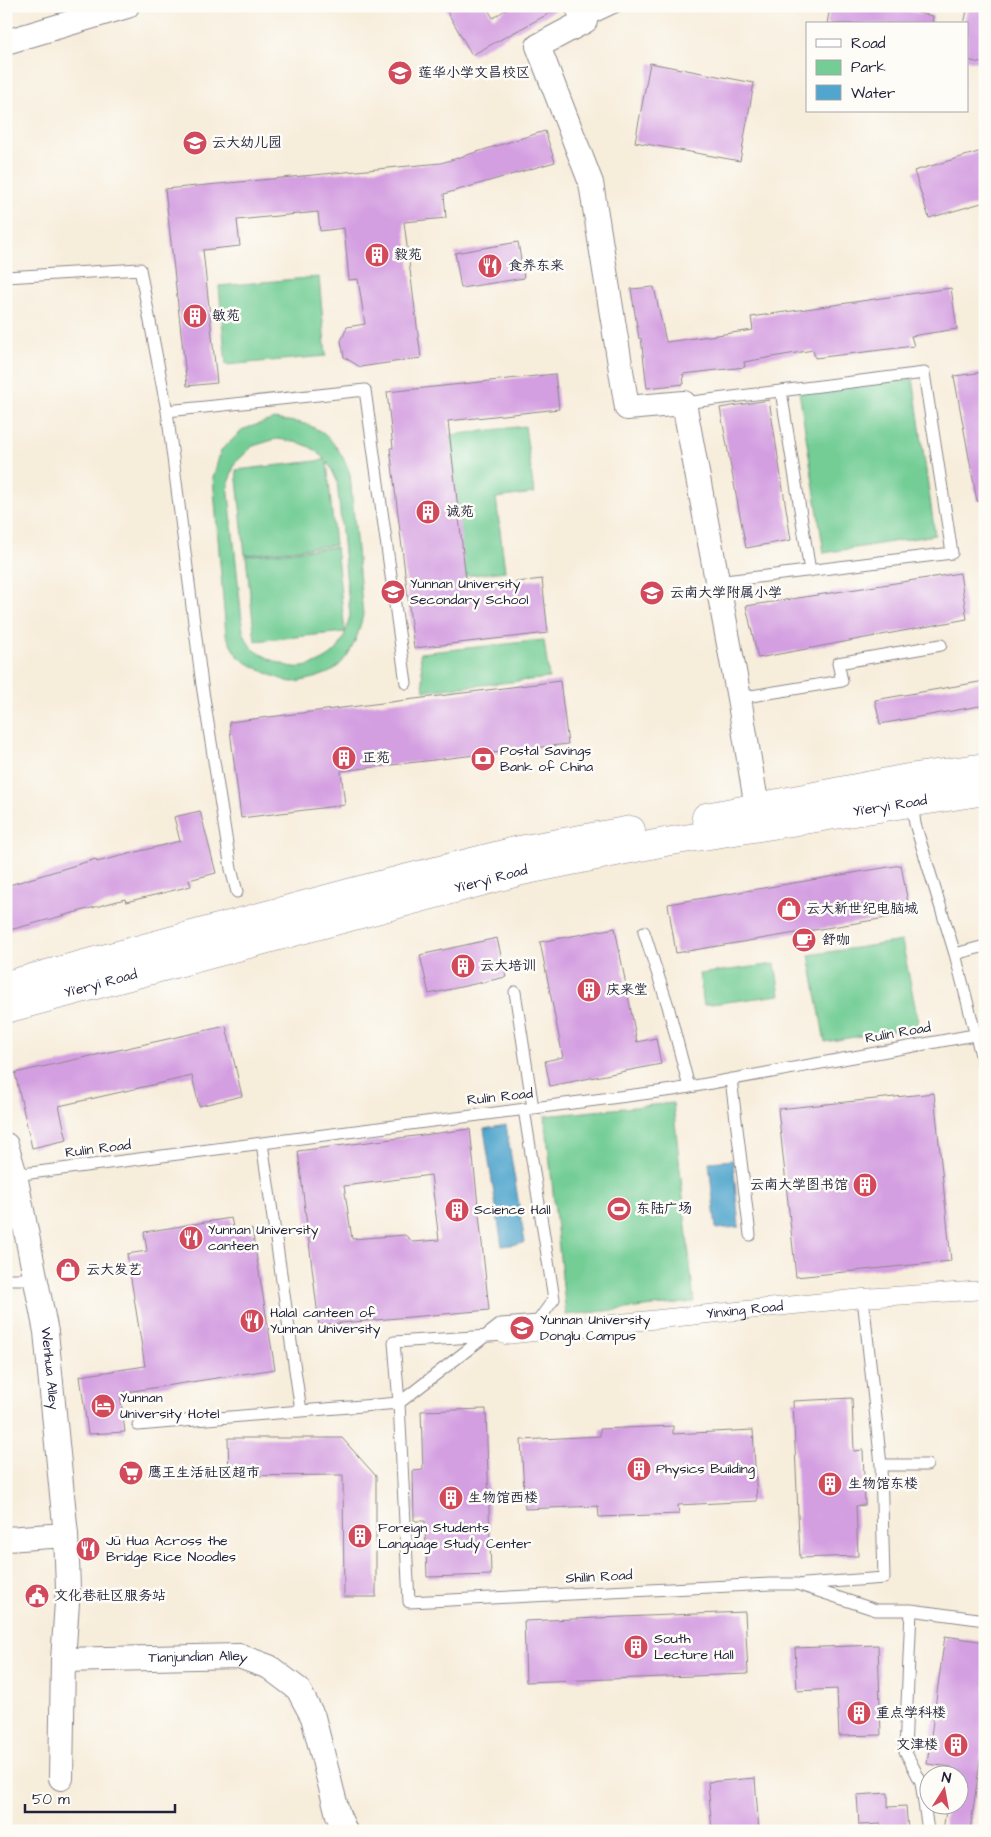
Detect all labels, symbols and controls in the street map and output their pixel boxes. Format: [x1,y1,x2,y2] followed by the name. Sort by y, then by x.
[806,22,968,112] legend
[851,33,886,54] text: Road
[851,57,886,78] text: Park
[387,60,413,86] school or university icon: 莲华小学文昌校区
[418,63,530,83] place label: 莲华小学文昌校区
[851,83,895,104] text: Water
[182,130,208,156] school or university icon: 云大幼儿园
[212,133,282,153] place label: 云大幼儿园
[364,242,390,268] building icon: 毅苑
[394,245,422,265] place label: 毅苑
[477,253,503,279] restaurant icon: 食养东来
[508,256,564,276] place label: 食养东来
[182,303,208,329] building icon: 敏苑
[212,306,240,326] place label: 敏苑
[415,499,441,525] building icon: 诚苑
[446,502,474,522] place label: 诚苑
[410,574,528,610] place label: Yunnan University Secondary School
[380,579,406,605] school or university icon: Yunnan University Secondary School
[639,580,665,606] school or university icon: 云南大学附属小学
[670,583,782,603] place label: 云南大学附属小学
[500,741,593,777] place label: Postal Savings Bank of China
[331,745,357,771] building icon: 正苑
[470,746,496,772] bank icon: Postal Savings Bank of China
[362,748,390,768] place label: 正苑
[852,790,929,822] street label: Yi'eryi Road
[452,860,529,899] street label: Yi'eryi Road
[776,896,802,922] shop icon: 云大新世纪电脑城
[806,899,918,919] place label: 云大新世纪电脑城
[791,927,817,953] cafe icon: 舒咖
[822,930,850,950] place label: 舒咖
[450,953,476,979] building icon: 云大培训
[480,956,536,976] place label: 云大培训
[62,964,139,1003] street label: Yi'eryi Road
[576,977,602,1003] building icon: 庆来堂
[606,980,648,1000] place label: 庆来堂
[864,1017,932,1049] street label: Rulin Road
[466,1084,534,1110] street label: Rulin Road
[64,1135,132,1163] street label: Rulin Road
[852,1172,878,1198] building icon: 云南大学图书馆
[750,1175,848,1195] place label: 云南大学图书馆
[606,1196,632,1222] sports icon: 东陆广场
[444,1197,470,1223] building icon: Science Hall
[636,1199,692,1219] place label: 东陆广场
[474,1200,551,1220] place label: Science Hall
[208,1220,319,1256] place label: Yunnan University canteen
[178,1225,204,1251] restaurant icon: Yunnan University canteen
[55,1257,81,1283] shop icon: 云大发艺
[86,1260,142,1280] place label: 云大发艺
[705,1296,784,1324] street label: Yinxing Road
[270,1303,381,1339] place label: Halal canteen of Yunnan University
[239,1308,265,1334] restaurant icon: Halal canteen of Yunnan University
[540,1310,651,1346] place label: Yunnan University Donglu Campus
[509,1315,535,1341] school or university icon: Yunnan University Donglu Campus
[36,1326,64,1411] street label: Wenhua Alley
[120,1388,219,1424] place label: Yunnan University Hotel
[90,1393,116,1419] hotel icon: Yunnan University Hotel
[626,1456,652,1482] building icon: Physics Building
[656,1459,755,1479] place label: Physics Building
[118,1460,144,1486] supermarket icon: 鹰王生活社区超市
[148,1463,260,1483] place label: 鹰王生活社区超市
[817,1471,843,1497] building icon: 生物馆东楼
[848,1474,918,1494] place label: 生物馆东楼
[438,1485,464,1511] building icon: 生物馆西楼
[468,1488,538,1508] place label: 生物馆西楼
[378,1518,532,1554] place label: Foreign Students Language Study Center
[347,1523,373,1549] building icon: Foreign Students Language Study Center
[106,1531,236,1567] place label: Jü Hua Across the Bridge Rice Noodles
[75,1536,101,1562] restaurant icon: Jü Hua Across the Bridge Rice Noodles
[565,1565,633,1589] street label: Shilin Road
[24,1583,50,1609] public building icon: 文化巷社区服务站
[54,1586,166,1606] place label: 文化巷社区服务站
[654,1629,734,1665] place label: South Lecture Hall
[623,1634,649,1660] building icon: South Lecture Hall
[148,1646,251,1668] street label: Tianjundian Alley
[846,1700,872,1726] building icon: 重点学科楼
[876,1703,946,1723] place label: 重点学科楼
[943,1732,969,1758] building icon: 文津楼
[896,1735,938,1755] place label: 文津楼
[918,1764,968,1814] north arrow
[940,1768,953,1789] text: N
[25,1782,175,1814] scale bar
[32,1789,70,1810] text: 50 m

